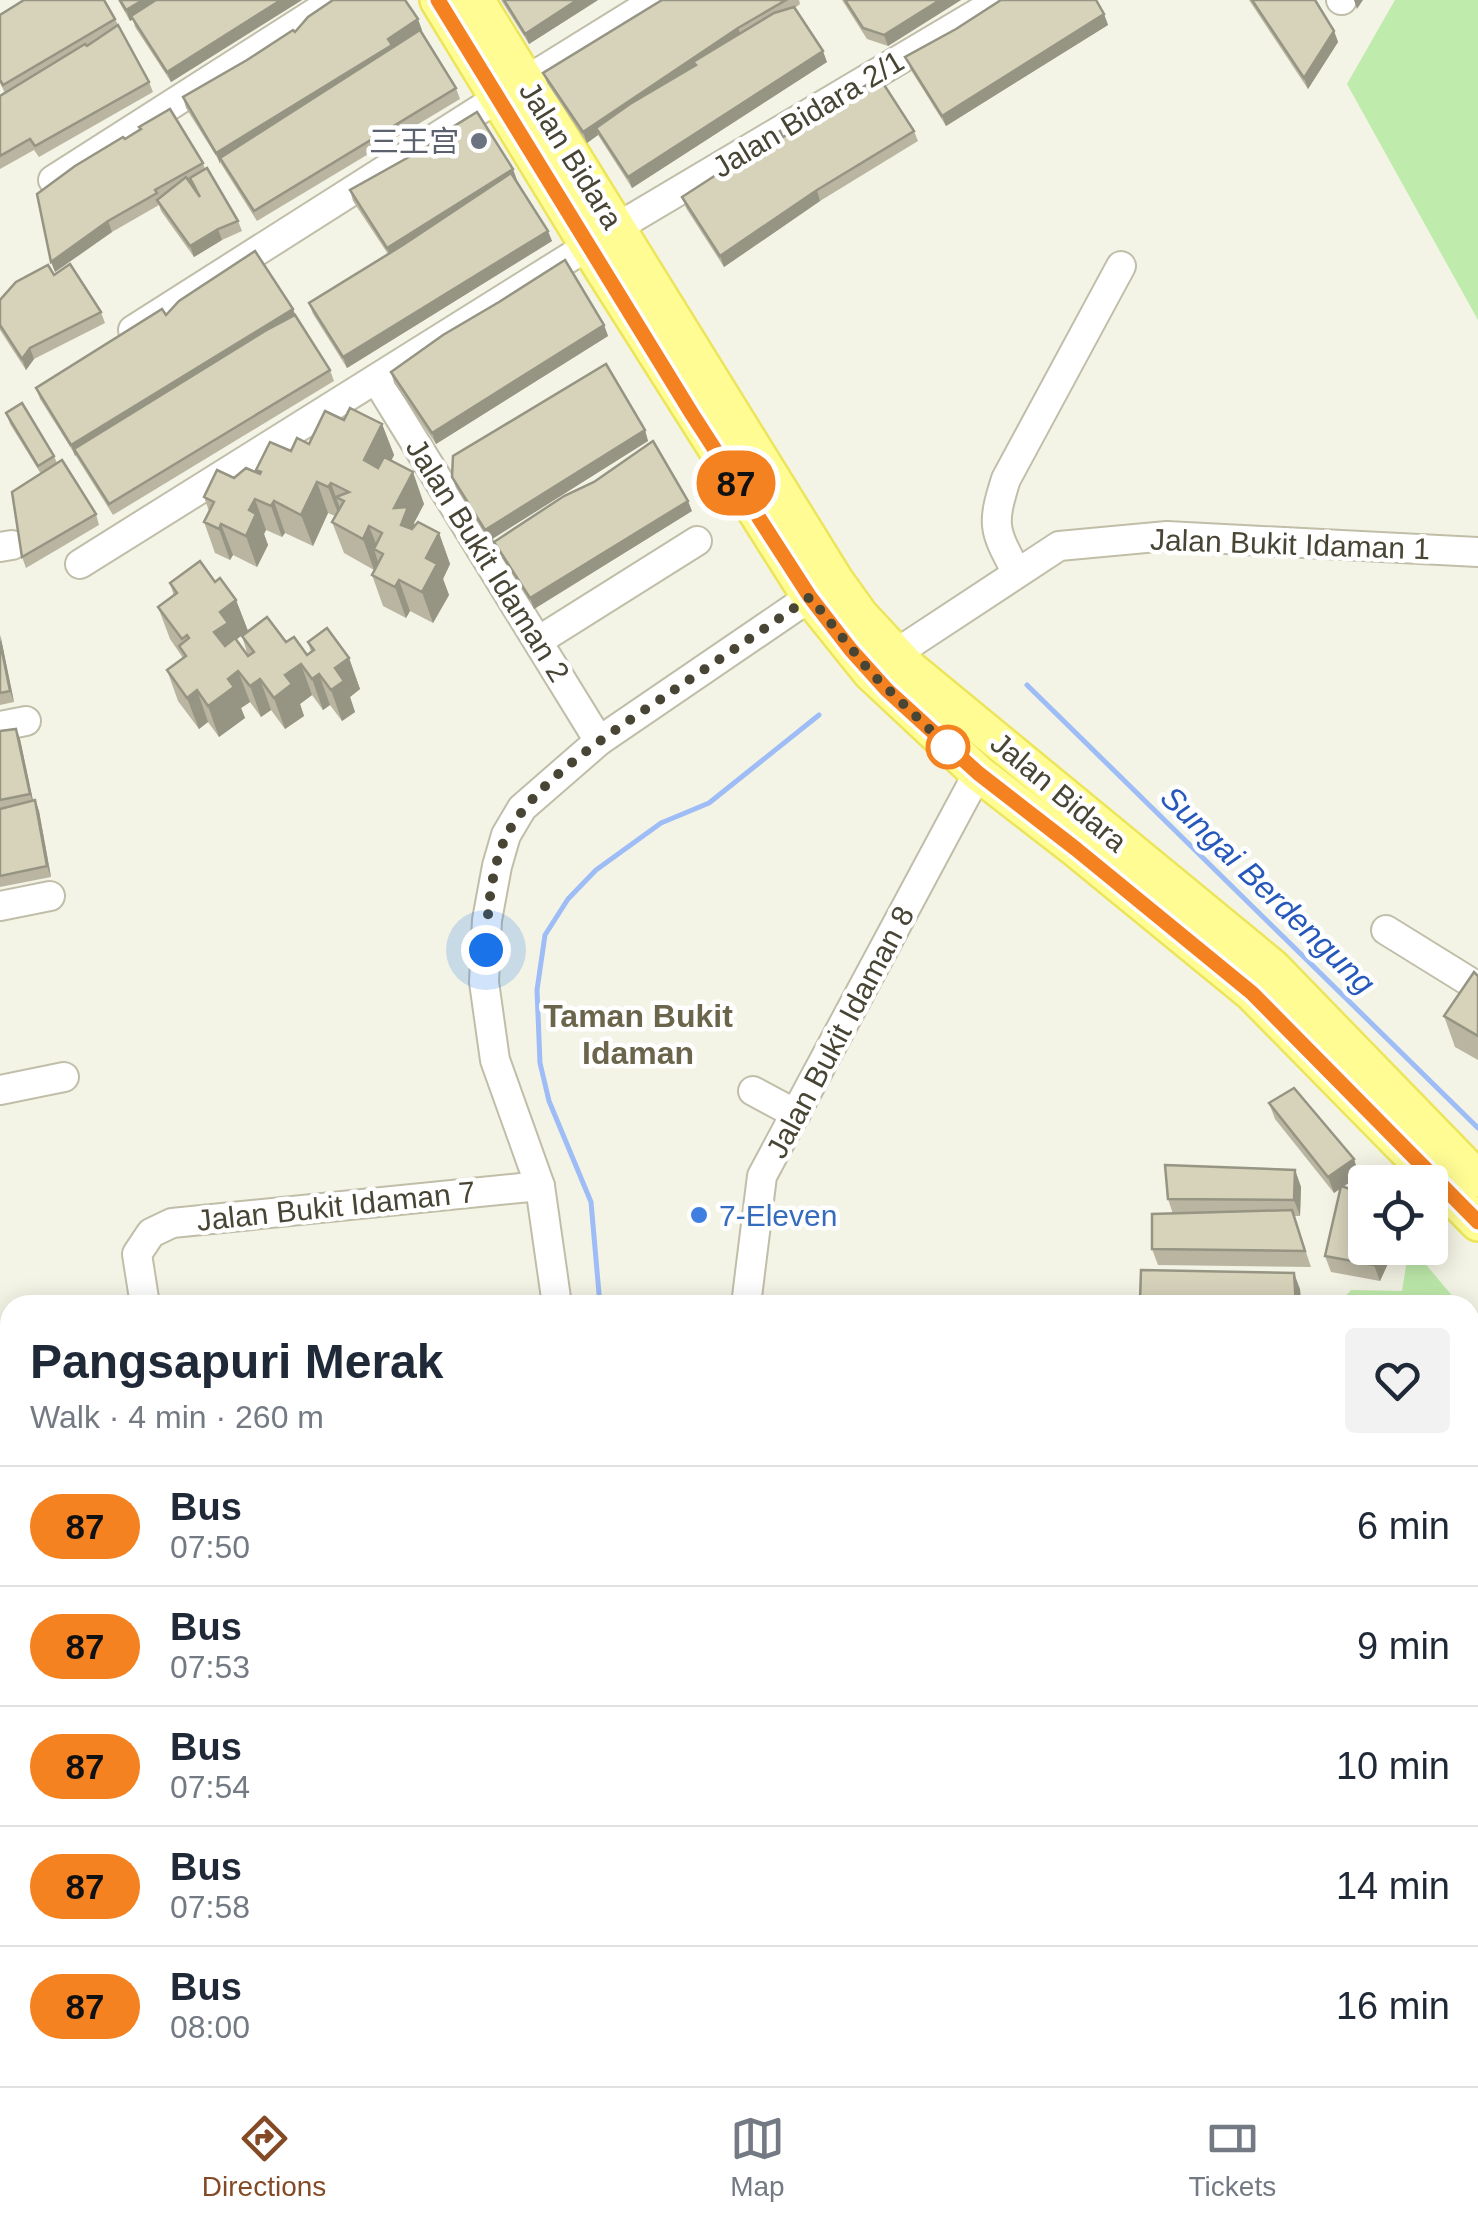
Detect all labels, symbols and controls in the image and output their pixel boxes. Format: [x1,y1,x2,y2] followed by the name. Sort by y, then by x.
[707,44,909,184] street label: Jalan Bidara 2/1
[513,76,629,235] street label: Jalan Bidara
[369,125,459,158] place label: 三王宫
[468,130,490,152] marker: 三王宫
[400,432,576,688] street label: Jalan Bukit Idaman 2
[691,450,781,516] line badge: 87
[717,464,755,503] text: 87
[1149,523,1431,565] street label: Jalan Bukit Idaman 1
[927,726,969,768] unlabelled marker
[985,726,1134,858] street label: Jalan Bidara
[1154,779,1382,1001] water label: Sungai Berdengung
[760,901,920,1163] street label: Jalan Bukit Idaman 8
[461,925,511,975] your location
[543,998,733,1071] district label: Taman Bukit Idaman
[1348,1165,1448,1265] map controls
[1348,1165,1448,1265] button: locate
[195,1175,477,1237] street label: Jalan Bukit Idaman 7
[719,1199,837,1232] place label: 7-Eleven
[688,1204,710,1226] marker: 7-Eleven
[1345,1328,1450,1433] button: heart
[30,1335,443,1388] text: Pangsapuri Merak
[30,1399,324,1435] text: Walk · 4 min · 260 m
[170,1486,242,1528] text: Bus
[1357,1505,1450,1547] text: 6 min
[66,1507,104,1546] text: 87
[170,1529,250,1565] text: 07:50
[170,1606,242,1648] text: Bus
[1357,1625,1450,1667] text: 9 min
[66,1627,104,1666] text: 87
[170,1649,250,1685] text: 07:53
[170,1726,242,1768] text: Bus
[1336,1745,1450,1787] text: 10 min
[66,1747,104,1786] text: 87
[170,1769,250,1805] text: 07:54
[170,1846,242,1888] text: Bus
[1336,1865,1450,1907] text: 14 min
[66,1867,104,1906] text: 87
[170,1889,250,1925] text: 07:58
[170,1966,242,2008] text: Bus
[1336,1985,1450,2027] text: 16 min
[66,1987,104,2026] text: 87
[170,2009,250,2045] text: 08:00
[202,2111,326,2203] tab: Directions
[730,2111,785,2203] tab: Map
[1189,2111,1276,2203] tab: Tickets

